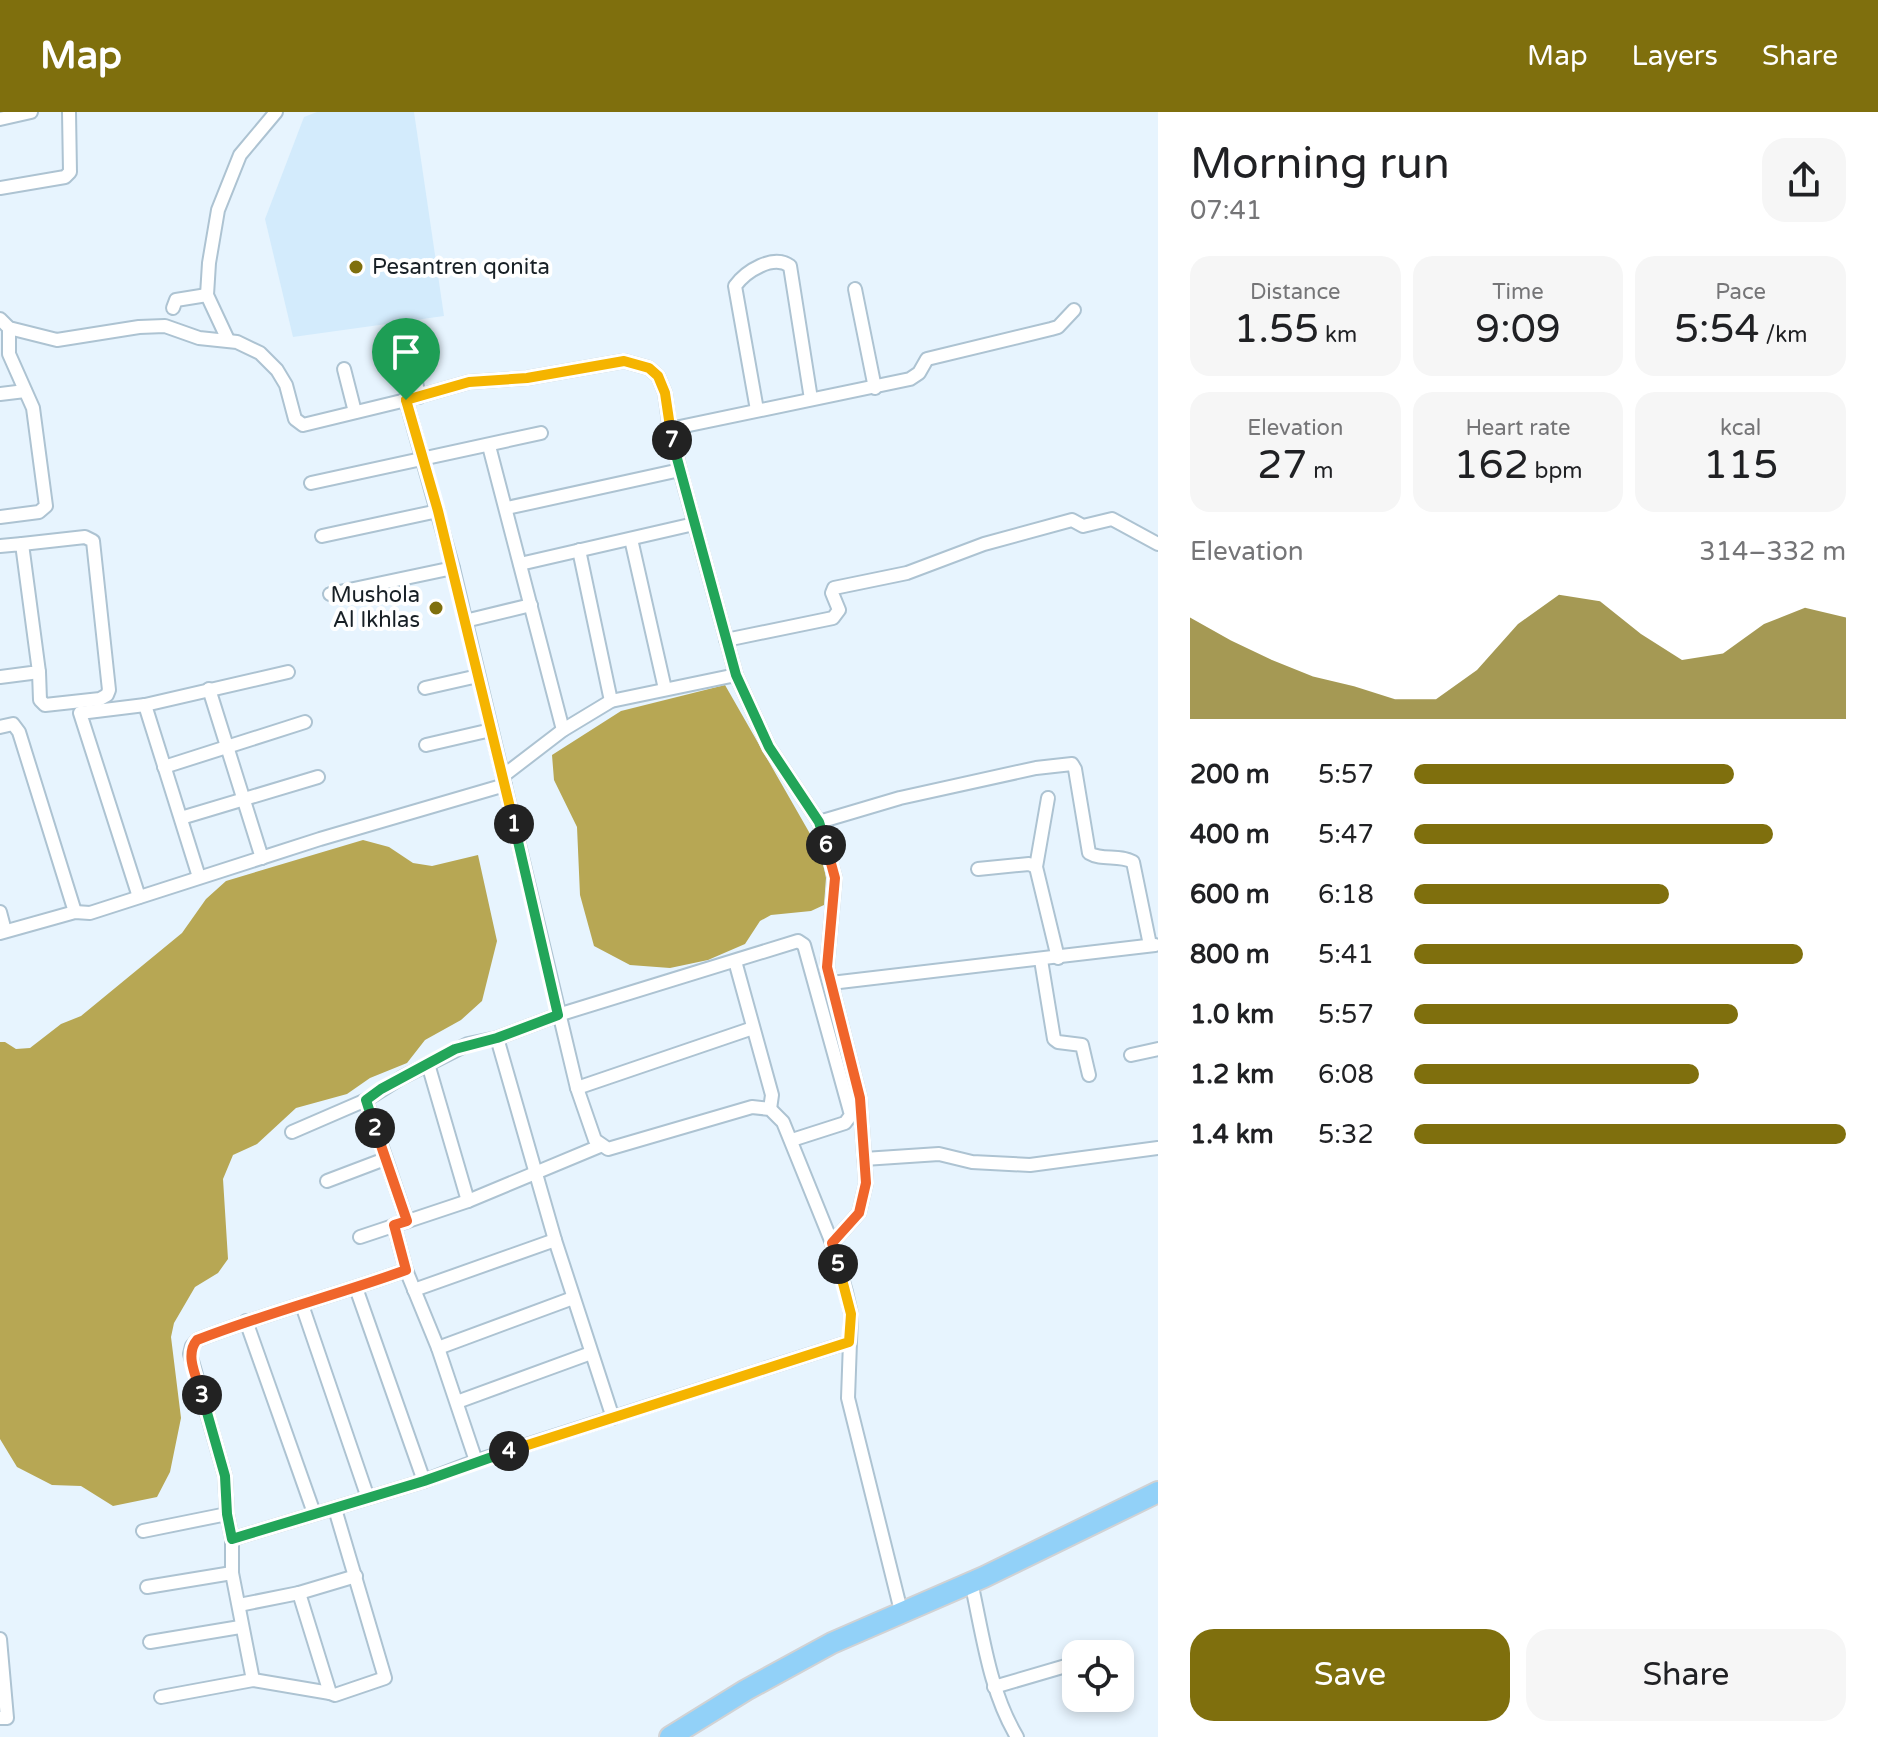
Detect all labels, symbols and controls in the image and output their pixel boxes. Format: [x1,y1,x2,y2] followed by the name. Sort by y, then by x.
[40,33,122,79] text: Map
[1527,39,1588,73] text: Map
[1632,39,1718,73] text: Layers
[1762,39,1838,73] text: Share
[1190,138,1450,191] text: Morning run
[1762,138,1846,222] button: share
[1190,195,1262,226] text: 07:41
[372,254,550,280] place label: Pesantren qonita
[347,258,365,276] marker: Pesantren qonita
[1250,279,1341,305] text: Distance
[1492,279,1544,305] text: Time
[1715,279,1766,305] text: Pace
[1233,305,1319,353] text: 1.55
[1475,305,1561,353] text: 9:09
[1674,305,1760,353] text: 5:54
[372,318,440,400] pin
[1319,322,1357,348] text: km
[1760,322,1807,348] text: /km
[384,330,428,374] icon: arrive
[1247,415,1343,441] text: Elevation
[1466,415,1570,441] text: Heart rate
[1720,415,1761,441] text: kcal
[652,420,692,460] pin: 7
[665,427,679,453] text: 7
[1257,441,1307,489] text: 27
[1453,441,1529,489] text: 162
[1703,441,1778,489] text: 115
[1307,458,1333,484] text: m
[1529,458,1583,484] text: bpm
[1190,536,1304,567] text: Elevation
[1699,536,1846,567] text: 314–332 m
[330,582,420,633] place label: Mushola Al Ikhlas
[427,599,445,617] marker: Mushola Al Ikhlas
[1190,759,1270,790] text: 200 m
[1318,759,1374,790] text: 5:57
[494,804,534,844] pin: 1
[507,811,521,837] text: 1
[1190,819,1270,850] text: 400 m
[1318,819,1374,850] text: 5:47
[806,825,846,865] pin: 6
[819,832,833,858] text: 6
[1190,879,1270,910] text: 600 m
[1318,879,1374,910] text: 6:18
[1190,939,1270,970] text: 800 m
[1318,939,1374,970] text: 5:41
[1190,999,1274,1030] text: 1.0 km
[1318,999,1374,1030] text: 5:57
[1190,1059,1274,1090] text: 1.2 km
[1318,1059,1374,1090] text: 6:08
[355,1108,395,1148] pin: 2
[368,1115,382,1141] text: 2
[1190,1119,1274,1150] text: 1.4 km
[1318,1119,1374,1150] text: 5:32
[818,1244,858,1284] pin: 5
[831,1251,845,1277] text: 5
[182,1375,222,1415] pin: 3
[195,1382,209,1408] text: 3
[489,1431,529,1471] pin: 4
[502,1438,516,1464] text: 4
[1190,1629,1510,1721] button: Save
[1526,1629,1846,1721] button: Share
[1062,1640,1134,1712] map controls
[1062,1640,1134,1712] button: locate

